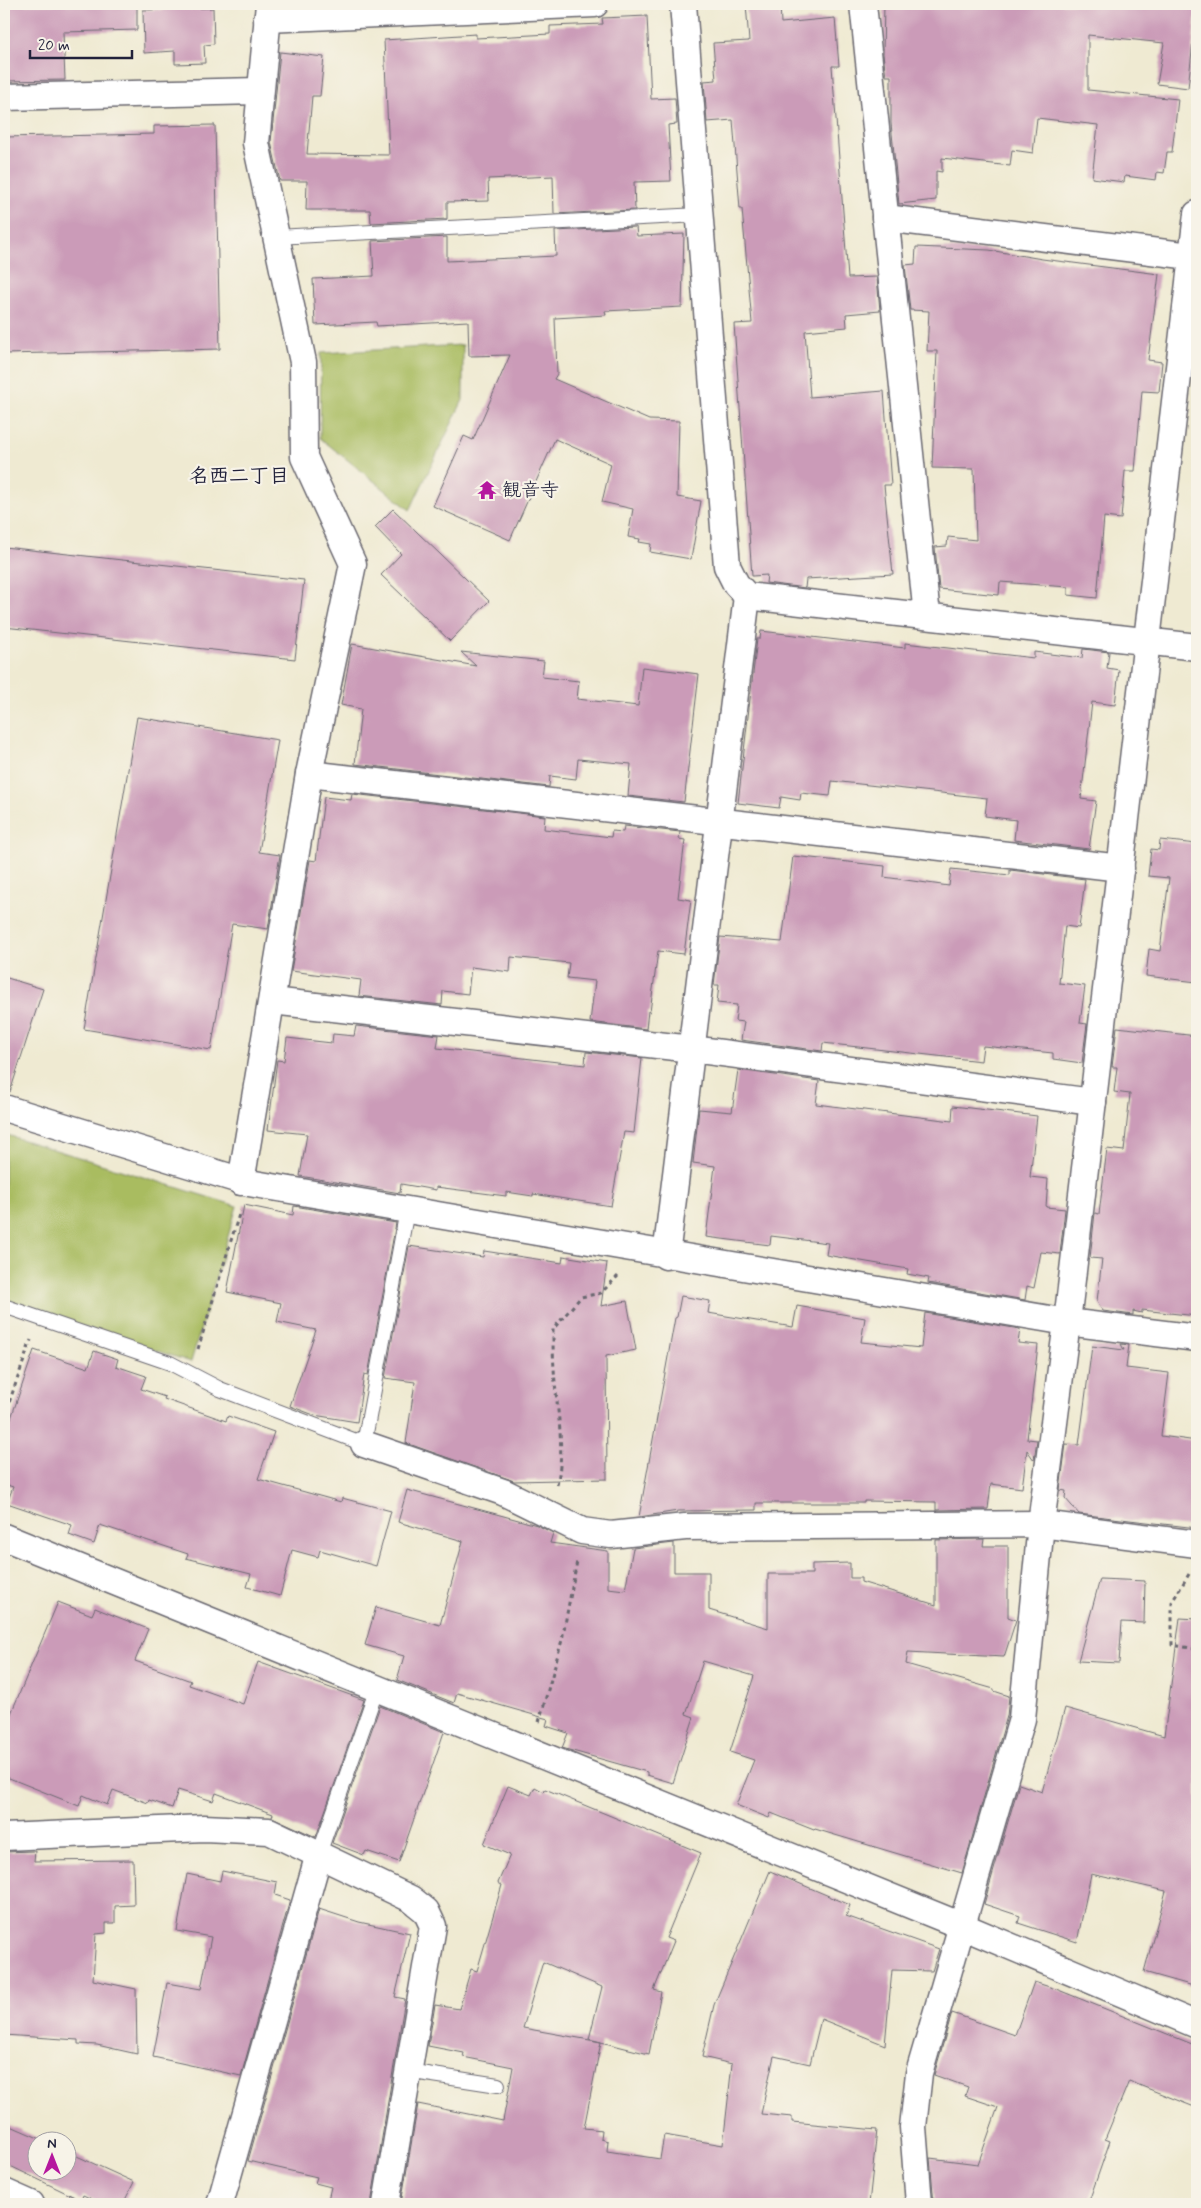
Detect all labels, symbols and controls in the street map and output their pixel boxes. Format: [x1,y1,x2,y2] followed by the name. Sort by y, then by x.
[30,28,132,60] scale bar
[38,36,70,56] text: 20 m
[189,463,289,490] district label: 名西二丁目
[502,478,559,503] place label: 観音寺
[476,479,498,501] temple icon: 観音寺
[28,2130,78,2180] north arrow
[47,2135,57,2153] text: N

